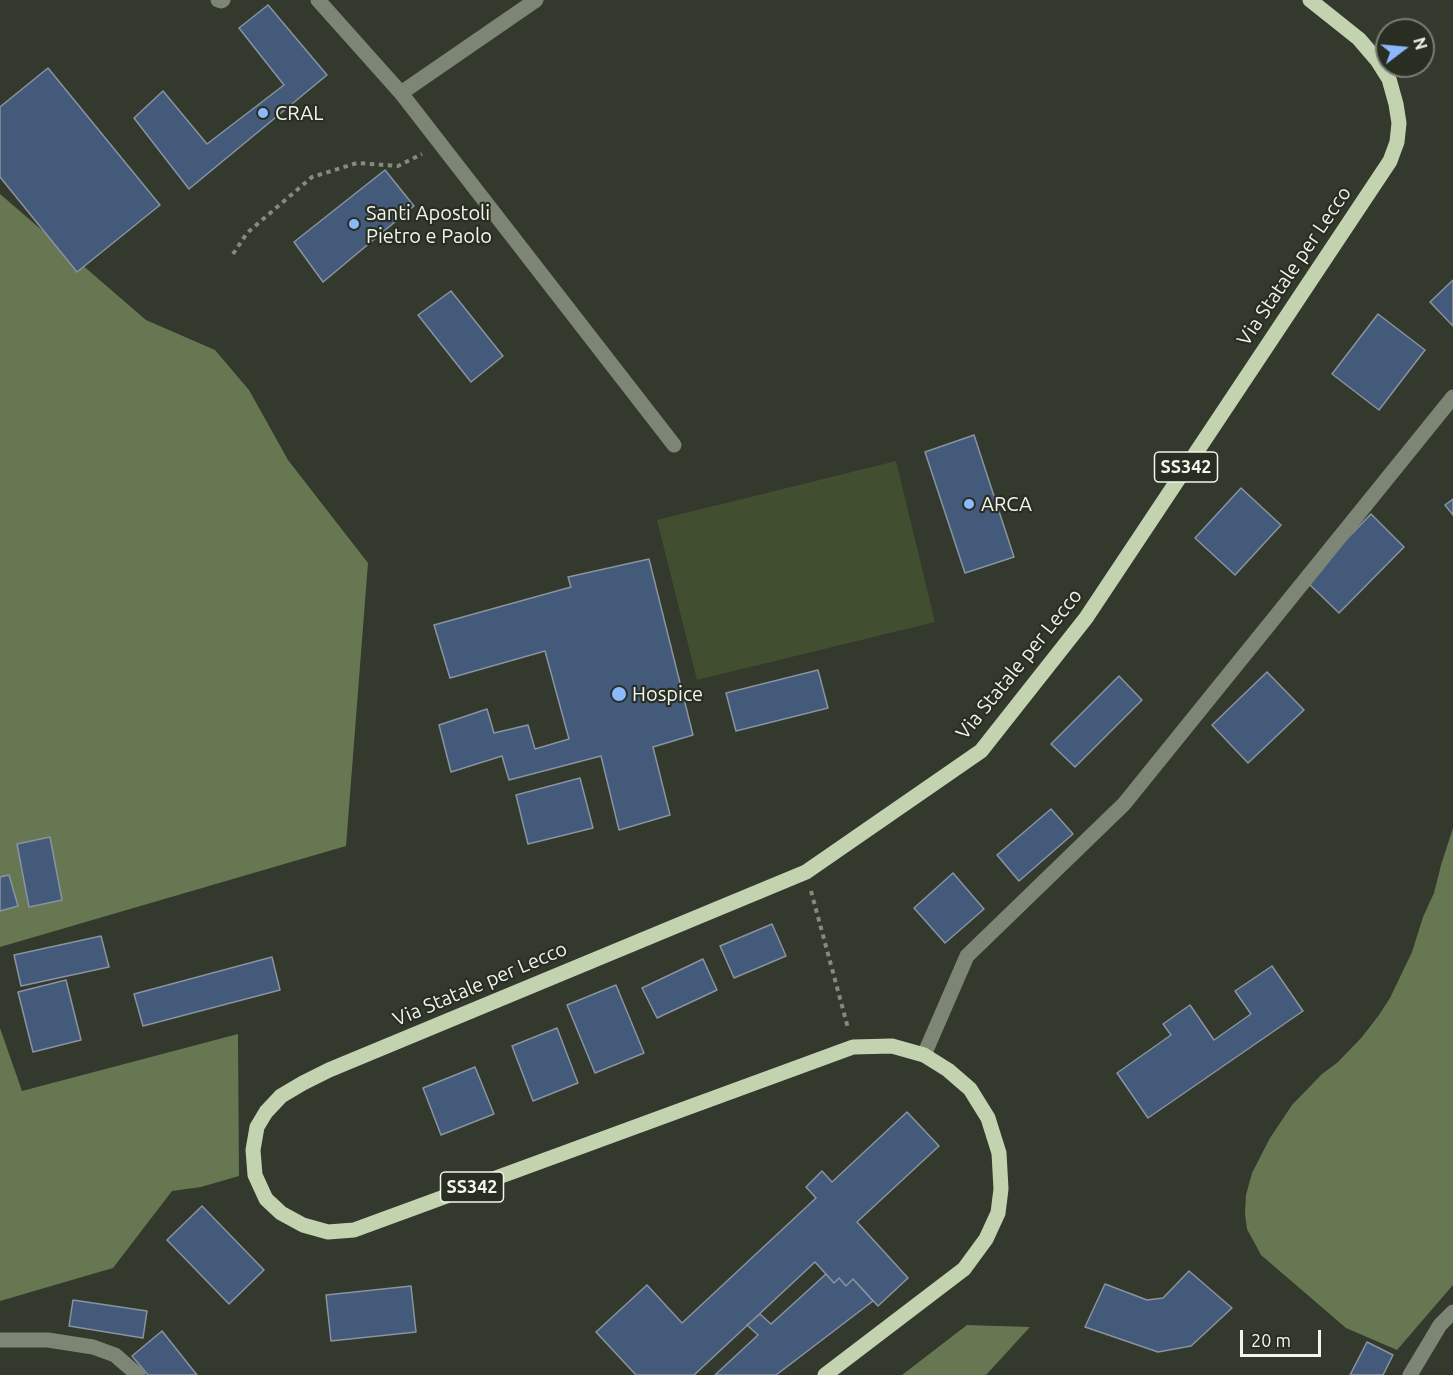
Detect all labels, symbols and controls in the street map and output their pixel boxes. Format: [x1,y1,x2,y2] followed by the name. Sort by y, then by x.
[1375,18,1435,78] north arrow
[1410,35,1431,52] text: N
[275,101,323,125] place label: CRAL
[256,106,270,120] marker: CRAL
[1232,182,1356,350] street label: Via Statale per Lecco
[366,201,492,248] place label: Santi Apostoli Pietro e Paolo
[347,217,361,231] marker: Santi Apostoli Pietro e Paolo
[1154,452,1218,482] road number: SS342
[981,492,1032,516] place label: ARCA
[962,497,976,511] marker: ARCA
[951,584,1087,744] street label: Via Statale per Lecco
[632,682,703,706] place label: Hospice
[610,685,628,703] marker: Hospice
[389,936,571,1032] street label: Via Statale per Lecco
[440,1172,504,1202] road number: SS342
[1243,1318,1324,1356] scale bar
[1251,1330,1291,1350] text: 20 m

